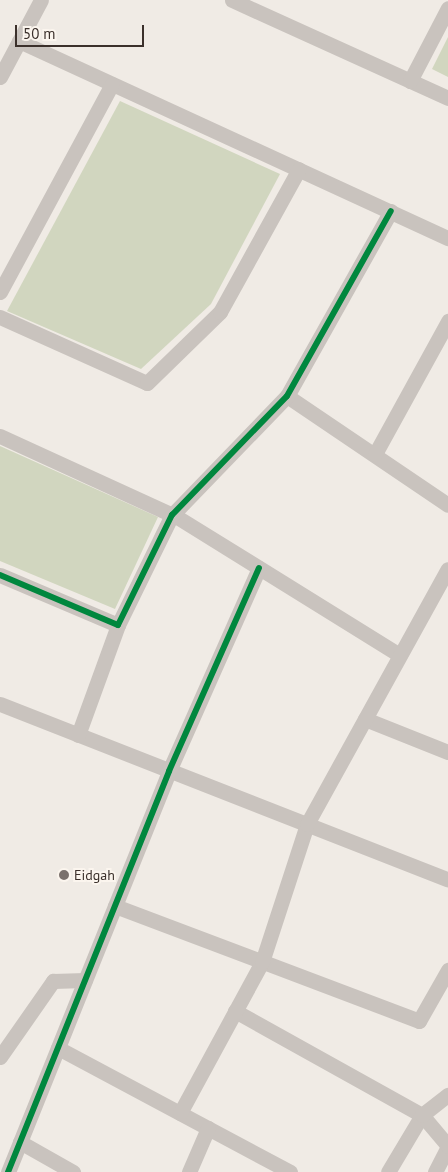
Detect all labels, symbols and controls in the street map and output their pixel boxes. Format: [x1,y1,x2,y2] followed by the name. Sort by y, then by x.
[18,15,146,47] scale bar
[23,24,56,43] text: 50 m
[74,867,115,883] place label: Eidgah
[58,869,70,881] marker: Eidgah

